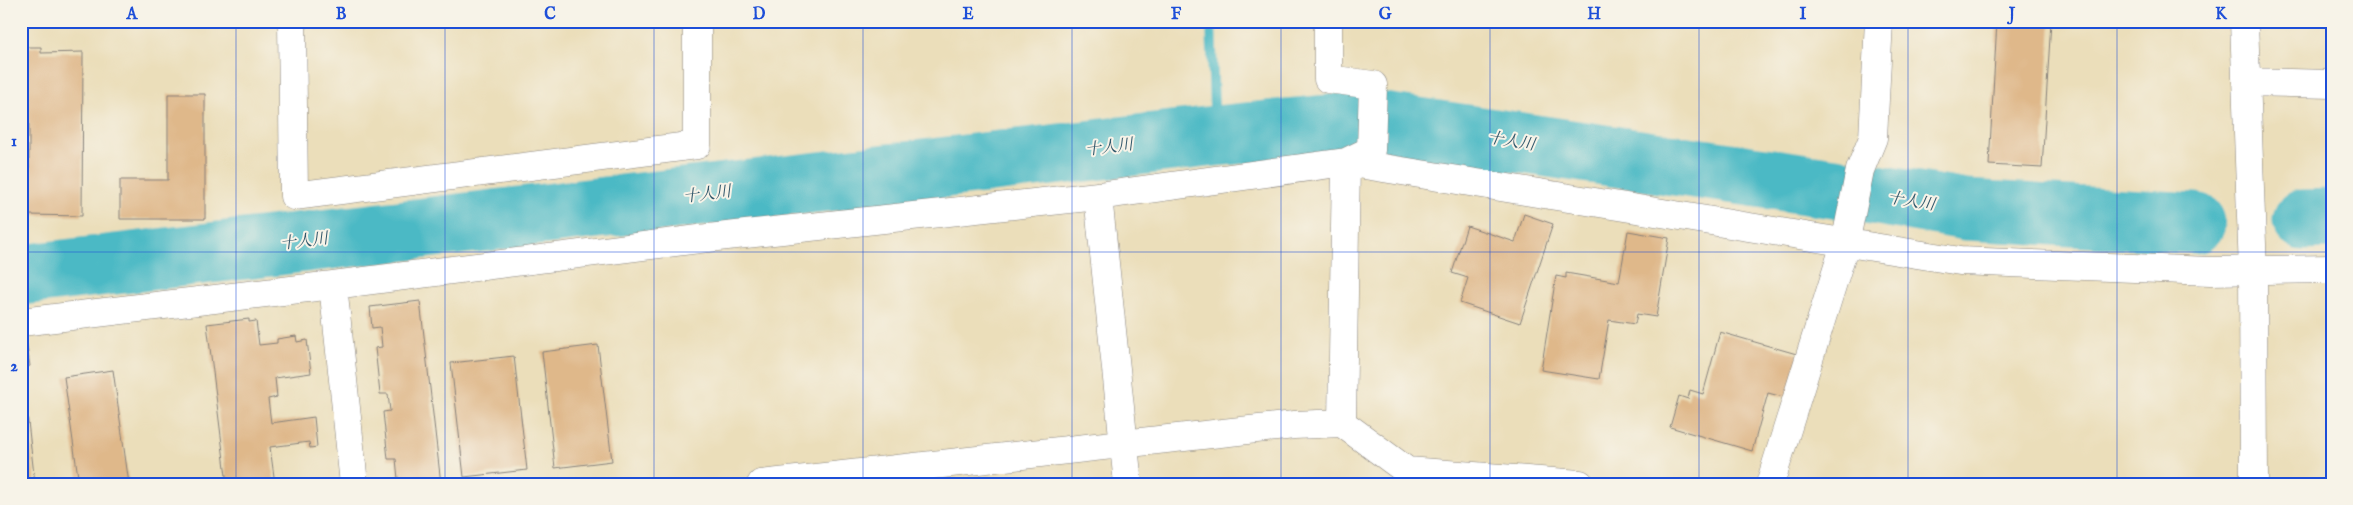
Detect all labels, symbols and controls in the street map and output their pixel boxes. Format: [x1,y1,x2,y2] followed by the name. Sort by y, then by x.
[126,5,139,25] text: A
[336,5,347,25] text: B
[544,5,556,25] text: C
[753,5,766,25] text: D
[962,5,974,25] text: E
[1171,5,1182,25] text: F
[1379,5,1392,25] text: G
[1587,5,1601,25] text: H
[1800,5,1807,25] text: I
[2007,5,2016,25] text: J
[2215,5,2228,25] text: K
[1486,128,1538,156] water label: 十人川
[11,132,17,152] text: 1
[1084,135,1136,161] water label: 十人川
[682,182,734,208] water label: 十人川
[1886,188,1938,216] water label: 十人川
[279,229,331,255] water label: 十人川
[10,357,18,377] text: 2

